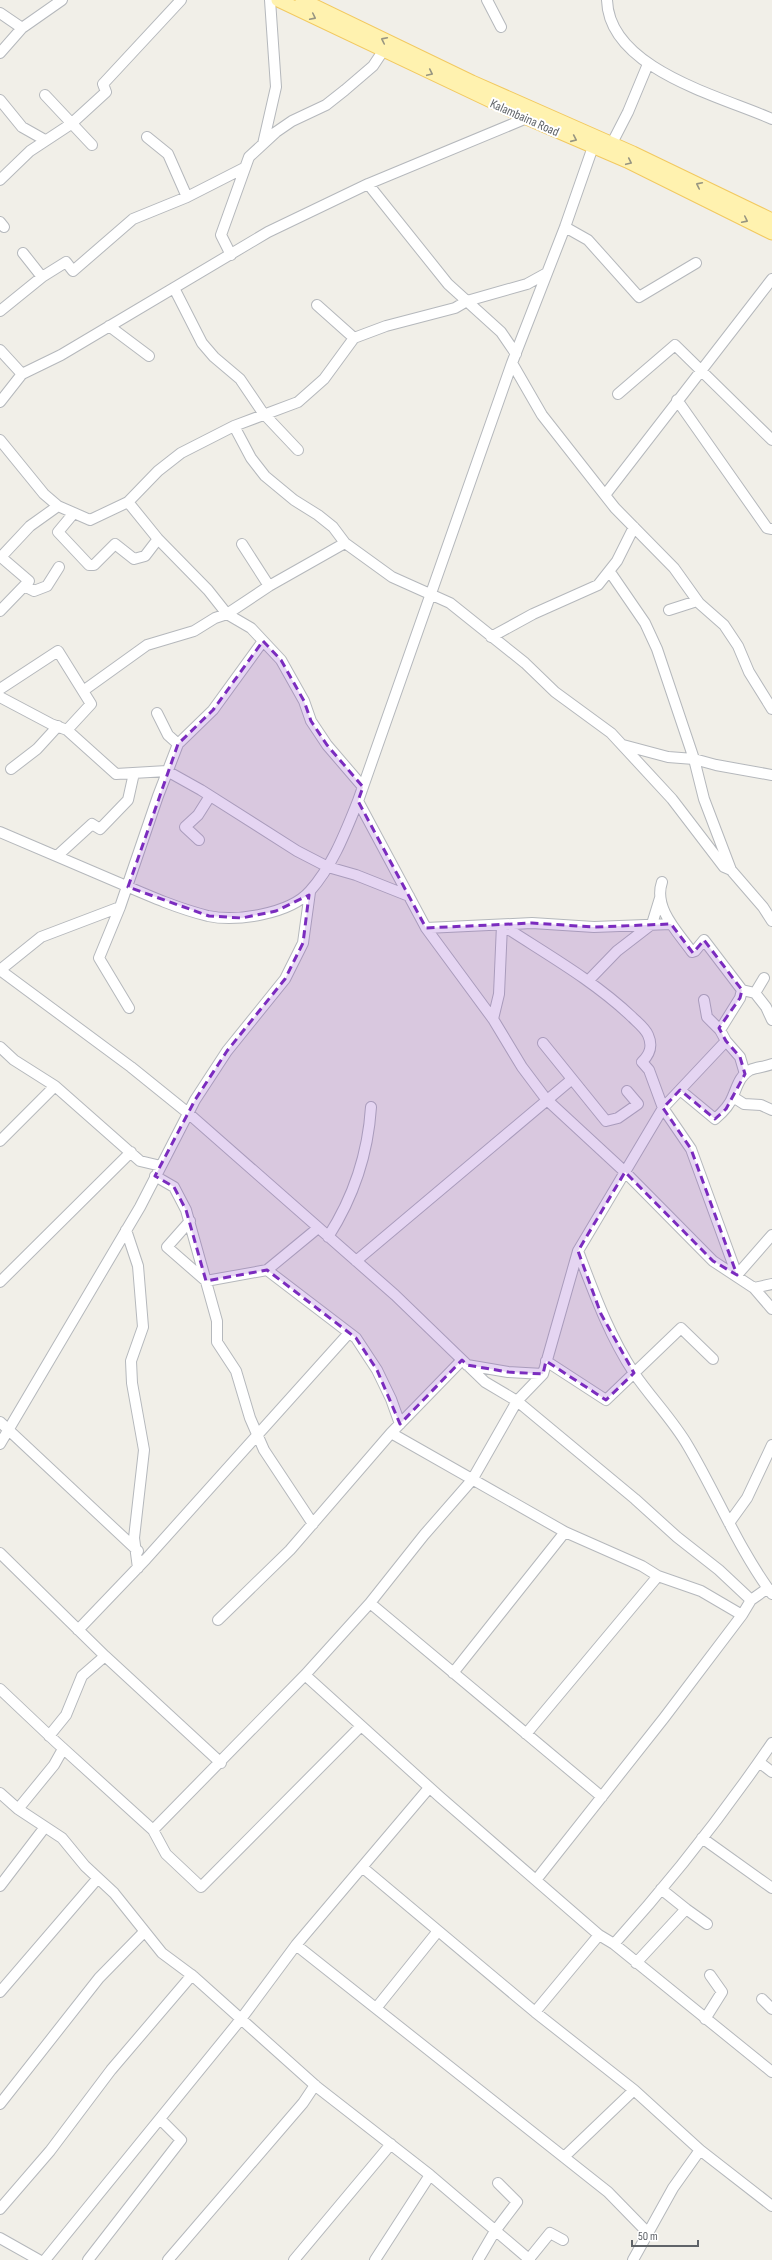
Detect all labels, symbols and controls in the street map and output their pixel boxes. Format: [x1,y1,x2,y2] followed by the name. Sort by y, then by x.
[309,12,316,20] one-way arrow
[381,37,389,45] one-way arrow
[426,68,433,76] one-way arrow
[488,96,562,140] street label: Kalambaina Road
[569,134,577,142] one-way arrow
[624,157,632,165] one-way arrow
[696,182,703,190] one-way arrow
[741,215,748,223] one-way arrow
[632,2222,698,2248] scale bar
[638,2229,658,2244] text: 50 m

